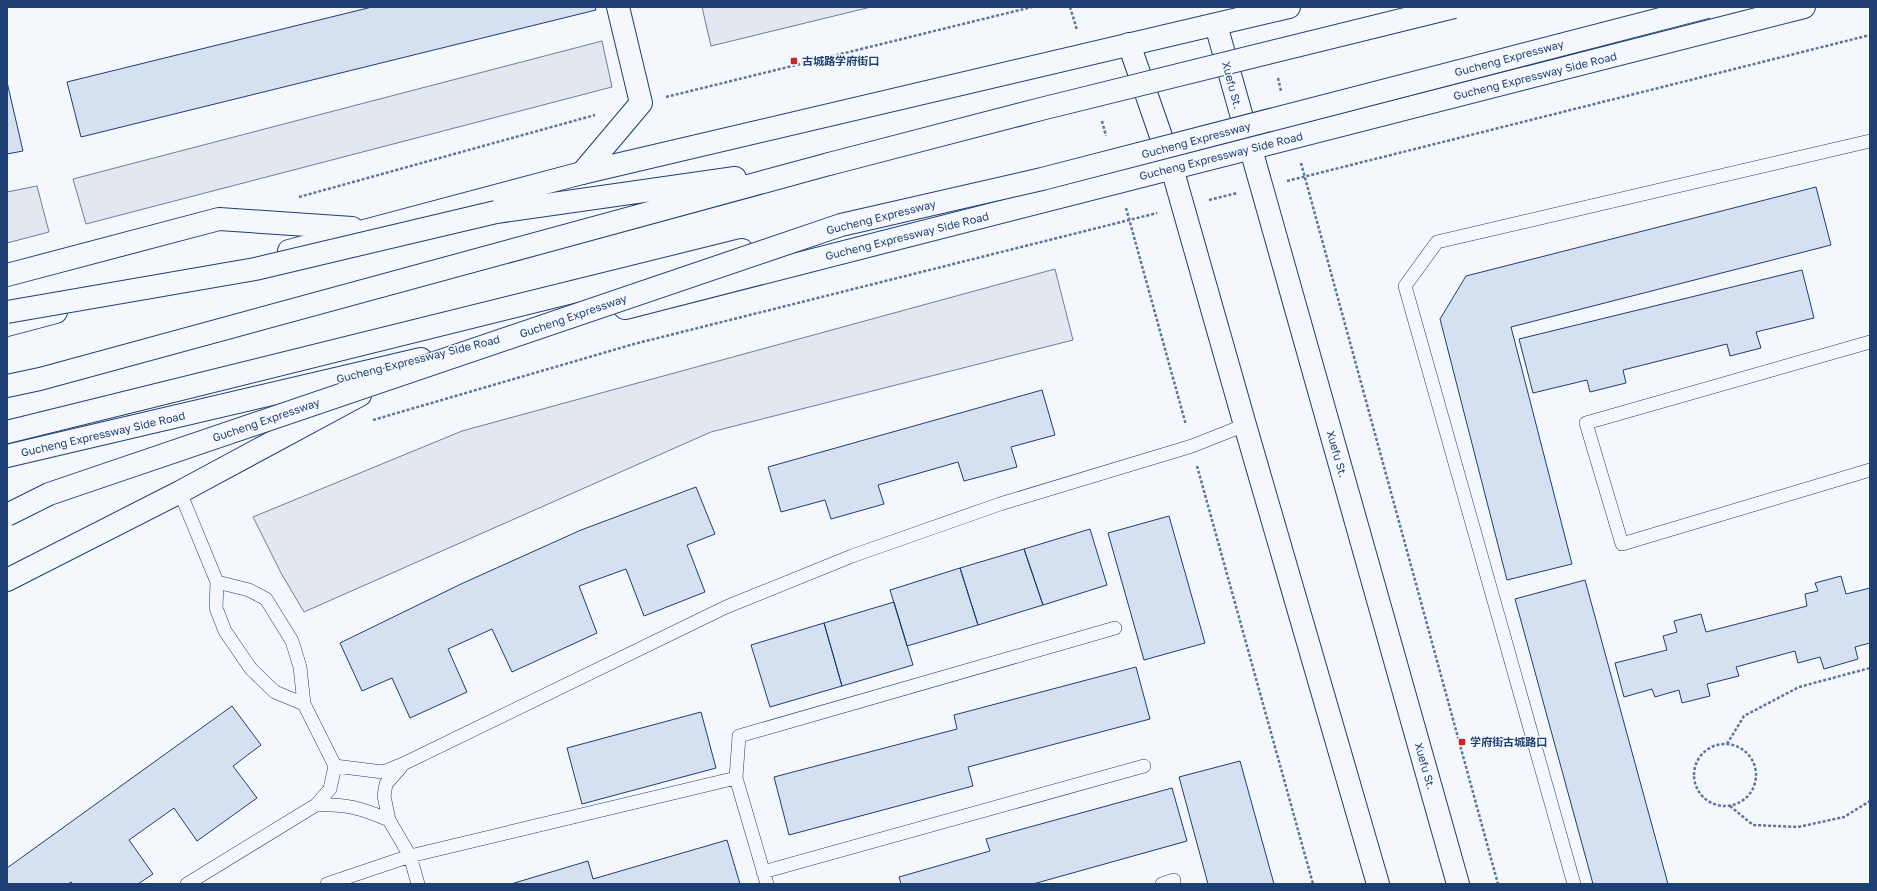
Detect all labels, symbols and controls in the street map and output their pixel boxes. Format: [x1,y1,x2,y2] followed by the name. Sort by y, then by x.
[1453,37,1565,78] street label: Gucheng Expressway
[1452,49,1618,102] street label: Gucheng Expressway Side Road
[802,54,879,67] place label: 古城路学府街口
[789,56,799,66] marker: 古城路学府街口
[1220,60,1245,110] street label: Xuefu St.
[1140,119,1252,160] street label: Gucheng Expressway
[1138,129,1304,182] street label: Gucheng Expressway Side Road
[825,197,937,236] street label: Gucheng Expressway
[824,209,990,262] street label: Gucheng Expressway Side Road
[518,291,628,340] street label: Gucheng Expressway
[335,332,501,385] street label: Gucheng Expressway Side Road
[211,395,321,444] street label: Gucheng Expressway
[20,408,186,459] street label: Gucheng Expressway Side Road
[1325,429,1350,479] street label: Xuefu St.
[1470,735,1547,748] place label: 学府街古城路口
[1457,737,1467,747] marker: 学府街古城路口
[1413,741,1438,791] street label: Xuefu St.

